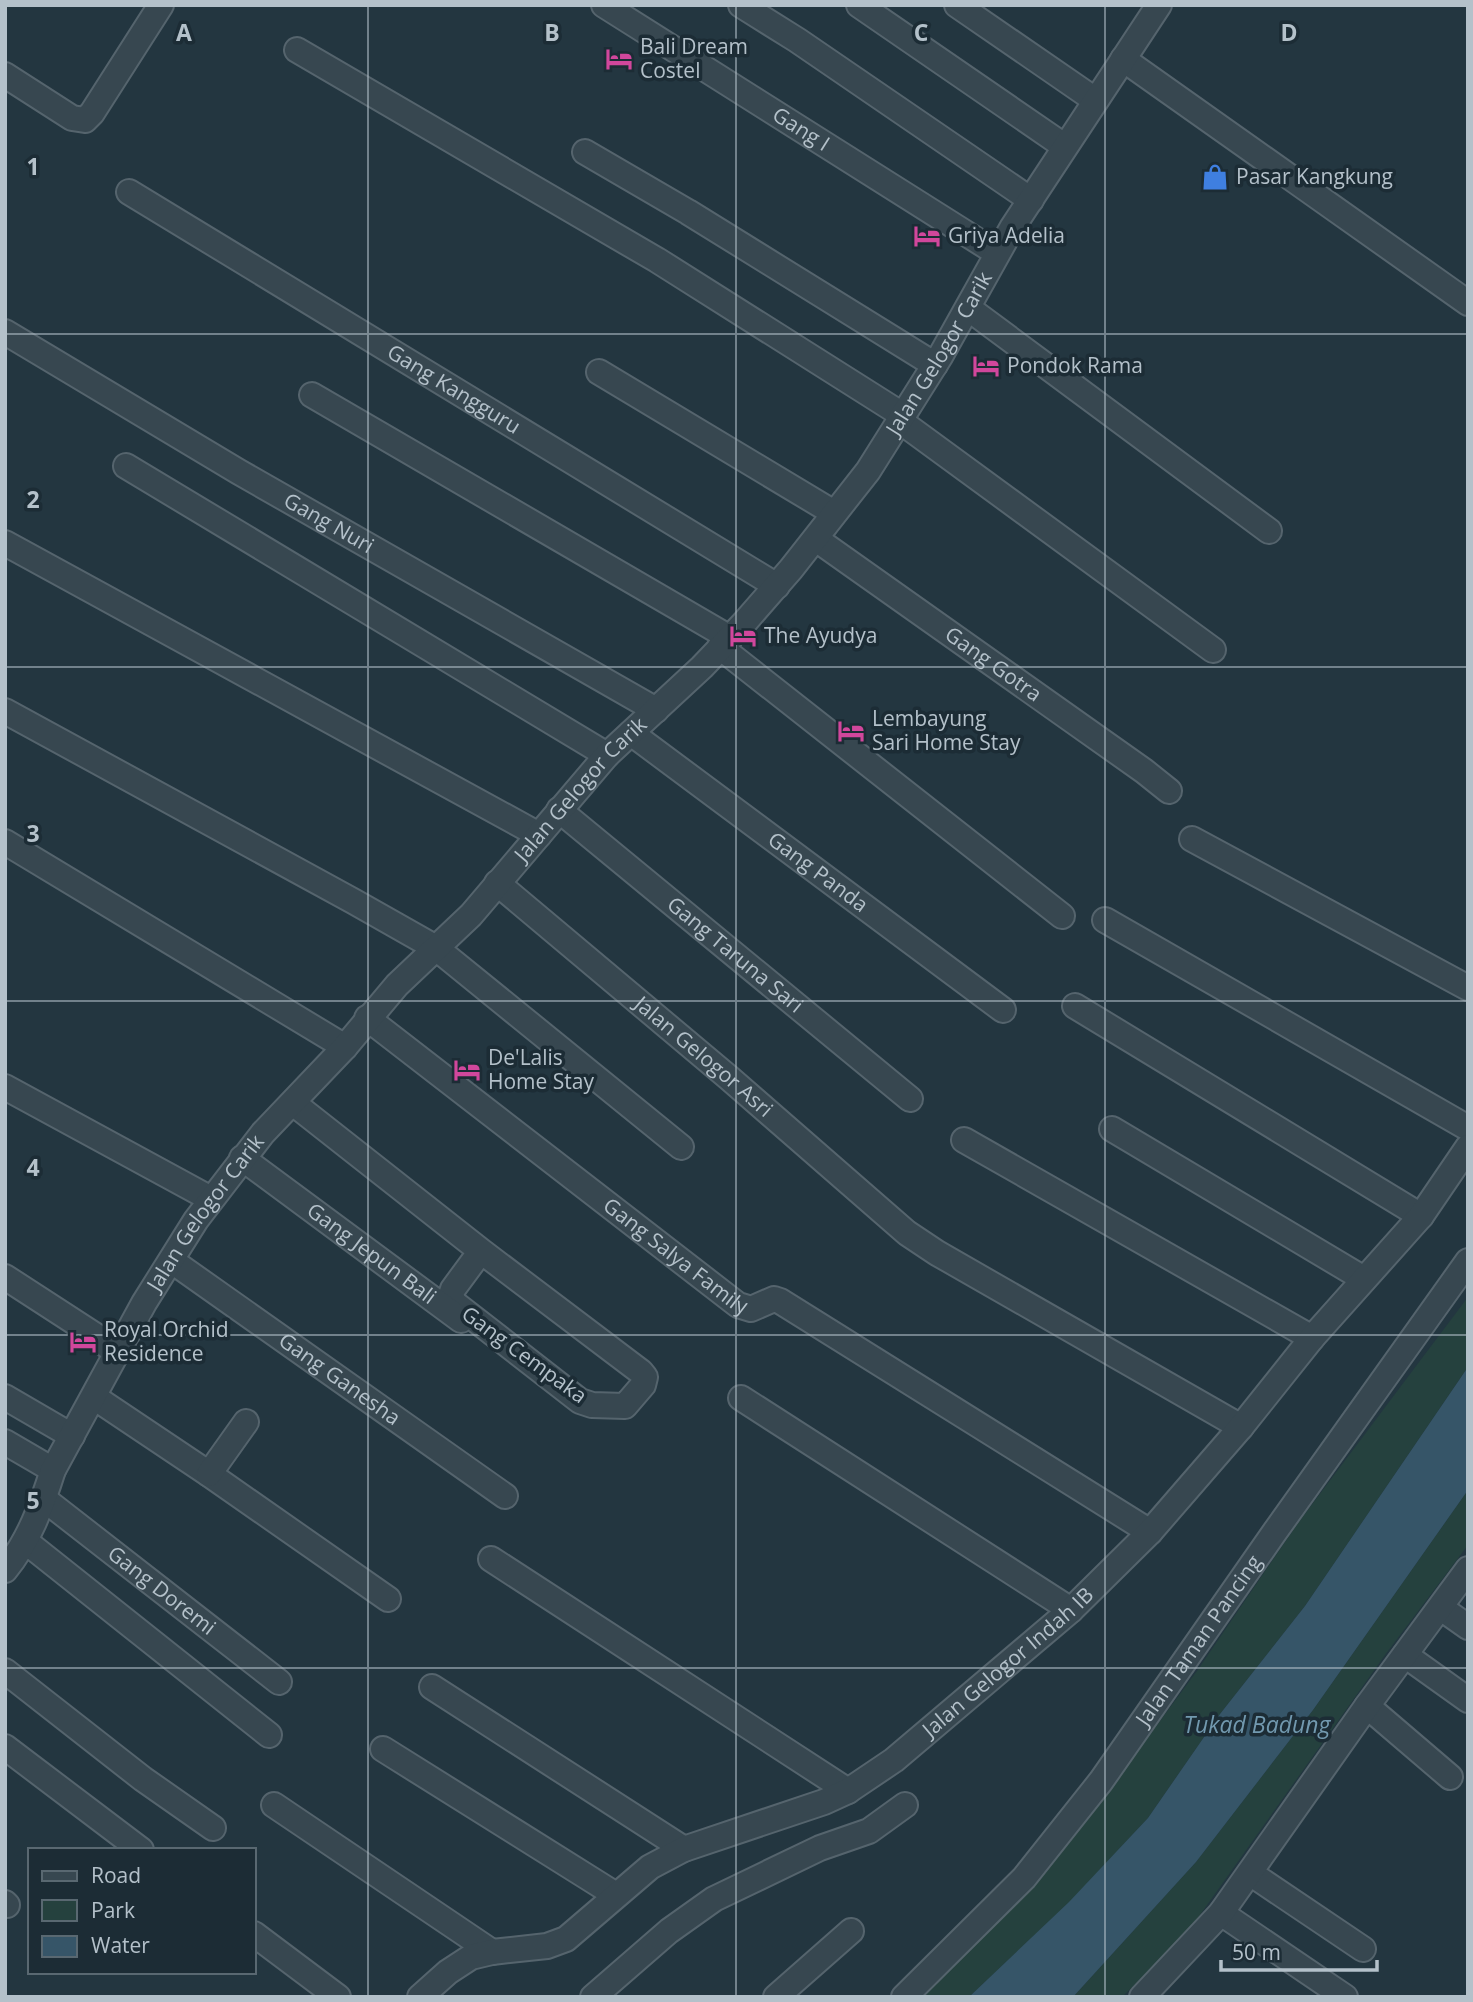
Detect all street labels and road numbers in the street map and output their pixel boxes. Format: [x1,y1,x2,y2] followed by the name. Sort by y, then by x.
[768,100,836,157] street label: Gang I
[878,266,998,442] street label: Jalan Gelogor Carik
[382,337,526,440] street label: Gang Kangguru
[279,486,379,559] street label: Gang Nuri
[940,620,1048,707] street label: Gang Gotra
[506,710,652,869] street label: Jalan Gelogor Carik
[763,825,874,918] street label: Gang Panda
[662,890,810,1019] street label: Gang Taruna Sari
[628,988,779,1123] street label: Jalan Gelogor Asri
[139,1128,270,1298] street label: Jalan Gelogor Carik
[598,1191,751,1320] street label: Gang Salya Family
[302,1196,442,1310] street label: Gang Jepun Bali
[456,1299,593,1409] street label: Gang Cempaka
[274,1326,407,1431] street label: Gang Ganesha
[102,1539,222,1641] street label: Gang Doremi
[1128,1549,1267,1733] street label: Jalan Taman Pancing
[915,1581,1099,1744] street label: Jalan Gelogor Indah IB

